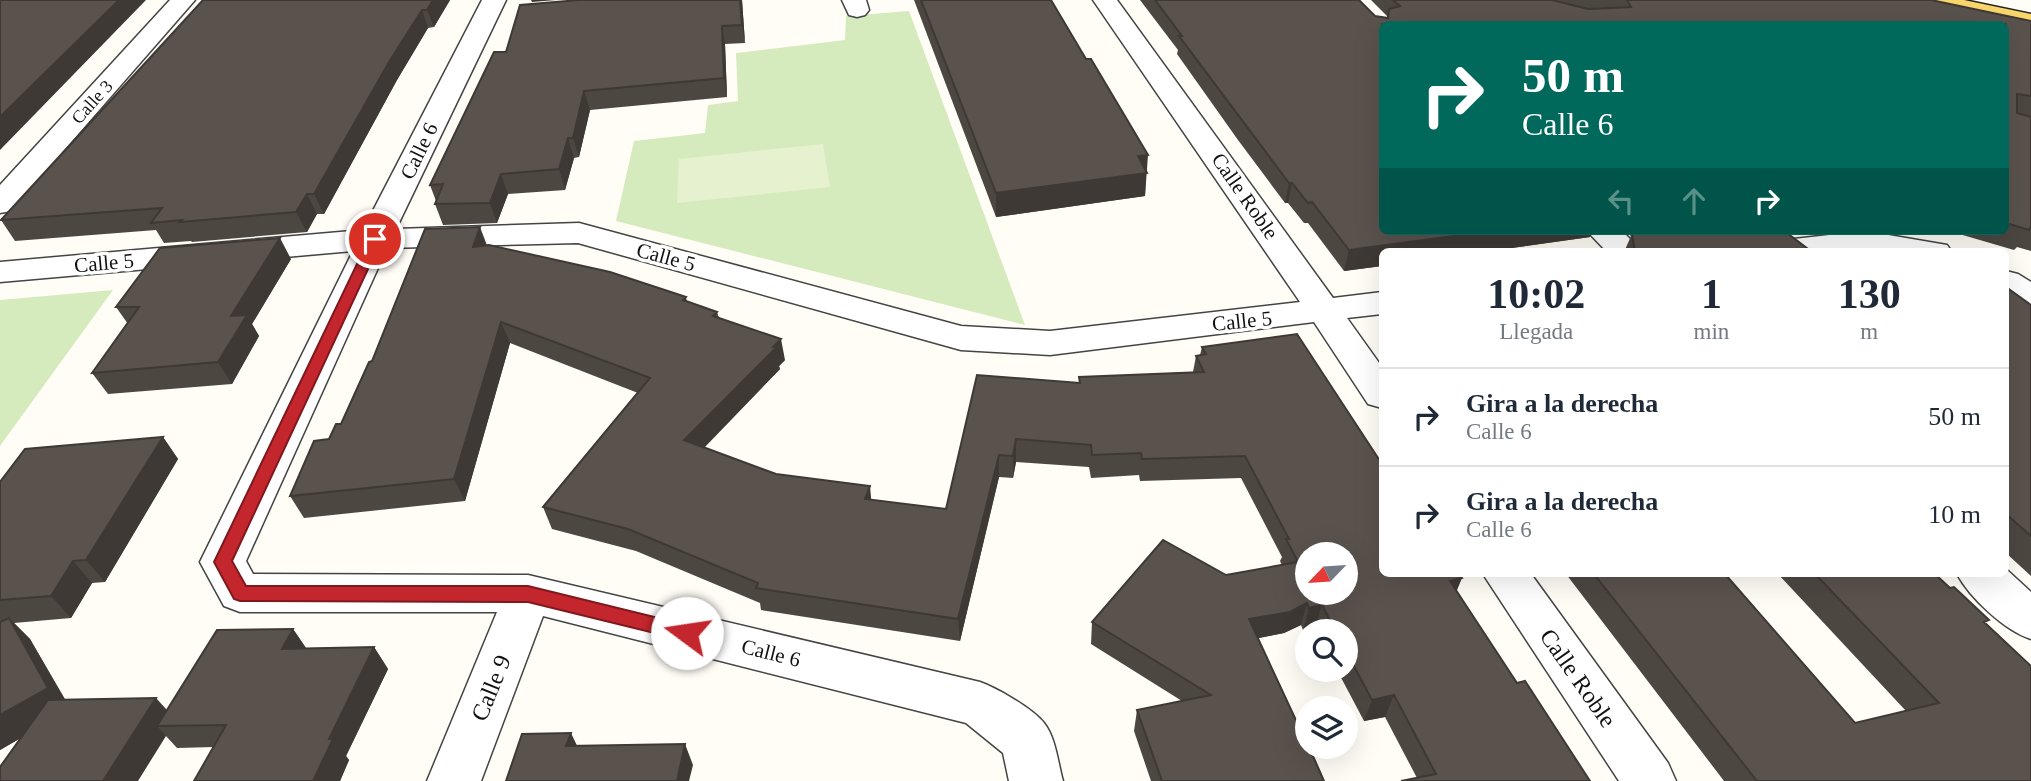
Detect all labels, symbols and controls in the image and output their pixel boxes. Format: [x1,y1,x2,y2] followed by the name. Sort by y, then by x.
[1522,48,1624,103] text: 50 m
[1407,49,1498,140] icon: right
[67,76,117,128] street label: Calle 3
[1522,106,1614,142] text: Calle 6
[395,119,443,183] street label: Calle 6
[1207,148,1283,244] street label: Calle Roble
[1602,182,1640,220] icon: left
[1675,182,1713,220] icon: ahead
[1748,182,1786,220] icon: right
[345,209,405,269] pin
[356,220,394,258] icon: arrive
[634,238,698,276] street label: Calle 5
[73,248,135,278] street label: Calle 5
[1487,271,1585,317] text: 10:02
[1701,271,1722,317] text: 1
[1838,271,1901,317] text: 130
[1211,306,1273,336] street label: Calle 5
[1499,319,1573,344] text: Llegada
[1694,319,1729,344] text: min
[1860,319,1878,344] text: m
[1466,389,1658,418] text: Gira a la derecha
[1407,398,1445,436] icon: right
[1928,402,1981,431] text: 50 m
[1466,419,1532,444] text: Calle 6
[1466,487,1658,516] text: Gira a la derecha
[1407,496,1445,534] icon: right
[1928,500,1981,529] text: 10 m
[1466,517,1532,542] text: Calle 6
[1295,542,1358,606] north arrow
[1295,542,1358,759] map controls
[650,596,724,670] position arrow
[1295,619,1358,682] button: search
[1535,624,1621,732] street label: Calle Roble
[739,634,803,672] street label: Calle 6
[466,651,516,725] street label: Calle 9
[1295,696,1358,759] button: layers

